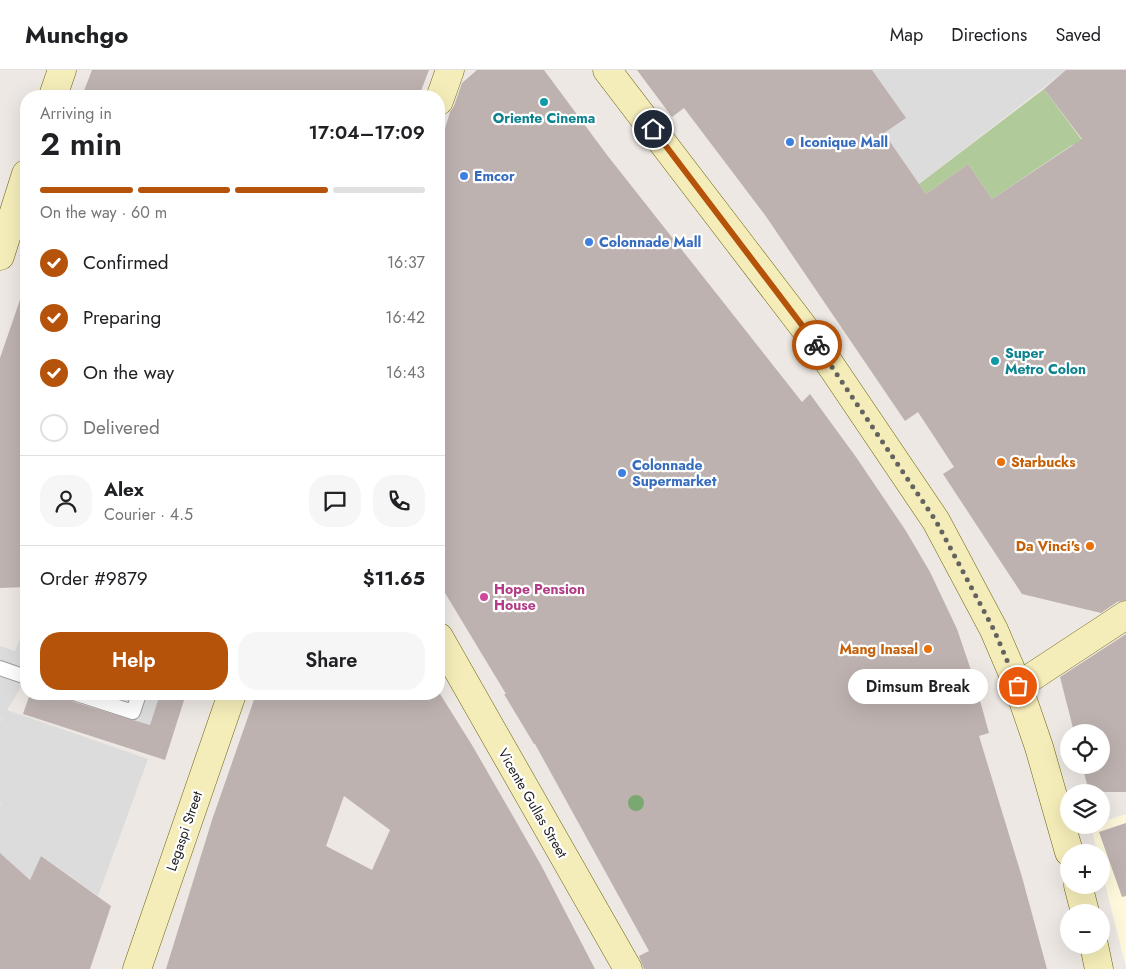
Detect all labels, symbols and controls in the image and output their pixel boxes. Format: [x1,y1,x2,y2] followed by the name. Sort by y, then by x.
[25,17,128,52] text: Munchgo
[890,22,923,48] text: Map
[951,22,1027,48] text: Directions
[1055,22,1101,48] text: Saved
[538,96,550,108] marker: Oriente Cinema
[40,102,112,125] text: Arriving in
[493,108,595,128] place label: Oriente Cinema
[632,108,674,150] pin
[639,115,667,143] icon: home
[309,119,425,146] text: 17:04–17:09
[40,121,122,167] text: 2 min
[800,132,888,152] place label: Iconique Mall
[784,136,796,148] marker: Iconique Mall
[474,166,515,186] place label: Emcor
[458,170,470,182] marker: Emcor
[40,201,167,224] text: On the way · 60 m
[599,232,701,252] place label: Colonnade Mall
[583,236,595,248] marker: Colonnade Mall
[40,249,68,277] icon: check
[83,249,169,276] text: Confirmed
[387,251,425,274] text: 16:37
[40,304,68,332] icon: check
[83,304,161,331] text: Preparing
[385,306,425,329] text: 16:42
[792,320,842,370] courier
[803,331,831,359] icon: bike
[1005,343,1086,379] place label: Super Metro Colon
[989,355,1001,367] marker: Super Metro Colon
[40,359,68,387] icon: check
[83,359,174,386] text: On the way
[386,361,425,384] text: 16:43
[83,414,160,441] text: Delivered
[1011,452,1076,472] place label: Starbucks
[632,455,717,491] place label: Colonnade Supermarket
[995,456,1007,468] marker: Starbucks
[616,467,628,479] marker: Colonnade Supermarket
[40,475,92,527] button: person
[309,475,361,527] button: chat
[373,475,425,527] button: phone
[104,476,144,503] text: Alex
[104,503,193,526] text: Courier · 4.5
[1016,536,1081,556] place label: Da Vinci's
[1084,540,1096,552] marker: Da Vinci's
[40,565,148,592] text: Order #9879
[363,565,425,592] text: $11.65
[494,579,585,615] place label: Hope Pension House
[478,591,490,603] marker: Hope Pension House
[40,632,228,690] button: Help
[238,632,425,690] button: Share
[839,639,918,659] place label: Mang Inasal
[922,643,934,655] marker: Mang Inasal
[997,665,1039,707] pin
[848,668,988,704] callout: Dimsum Break
[1004,672,1032,700] icon: bag
[866,675,970,698] text: Dimsum Break
[1060,724,1110,954] map controls
[1060,724,1110,774] button: locate
[493,745,573,862] street label: Vicente Gullas Street
[1060,784,1110,834] button: layers
[161,788,207,874] street label: Legaspi Street
[1060,844,1110,894] button: +
[1060,904,1110,954] button: −

